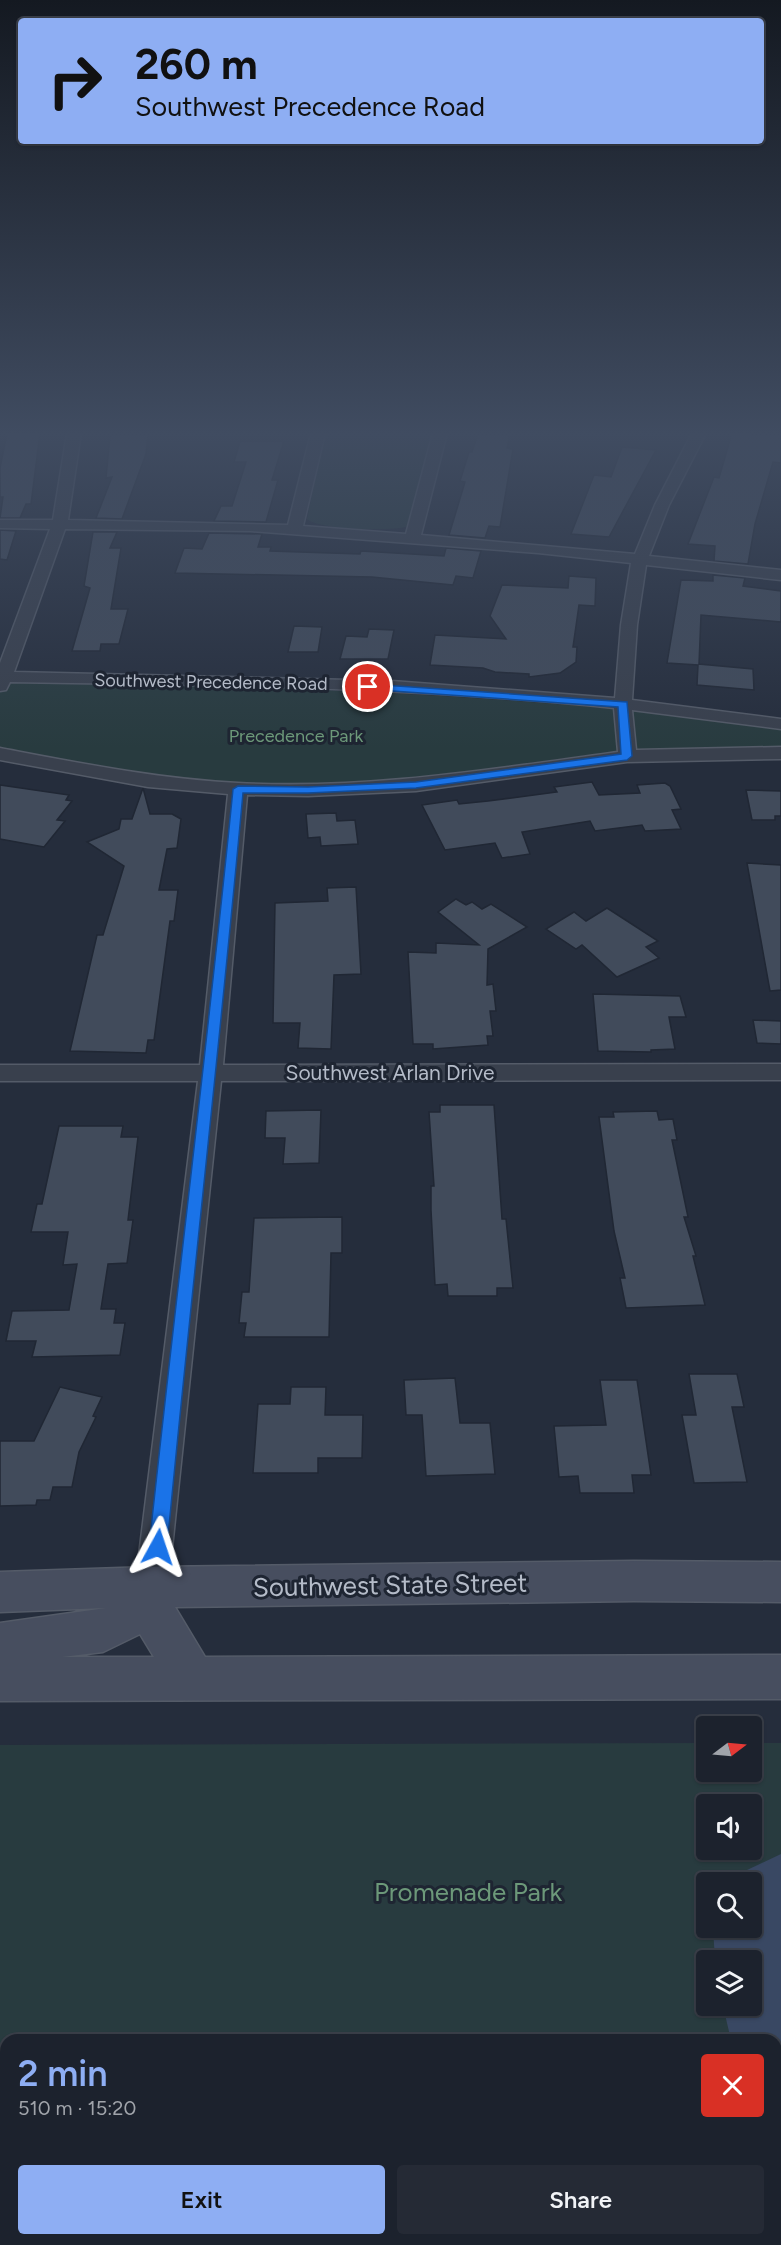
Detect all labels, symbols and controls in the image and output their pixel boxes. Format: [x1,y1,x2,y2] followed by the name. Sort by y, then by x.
[135,39,258,90] text: 260 m
[36,42,114,120] icon: right
[135,90,485,123] text: Southwest Precedence Road
[342,661,393,712] pin
[94,669,328,695] street label: Southwest Precedence Road
[351,670,384,703] icon: arrive
[229,725,364,747] park label: Precedence Park
[286,1060,495,1085] street label: Southwest Arlan Drive
[126,1515,190,1579] position arrow
[252,1567,528,1603] street label: Southwest State Street
[696,1716,762,1782] north arrow
[696,1716,762,2016] map controls
[696,1794,762,1860] button: sound
[696,1872,762,1938] button: search
[374,1876,562,1908] park label: Promenade Park
[696,1950,762,2016] button: layers
[18,2052,108,2095] text: 2 min
[701,2054,764,2117] button: close
[18,2096,136,2120] text: 510 m · 15:20
[18,2165,385,2234] button: Exit
[397,2165,764,2234] button: Share

